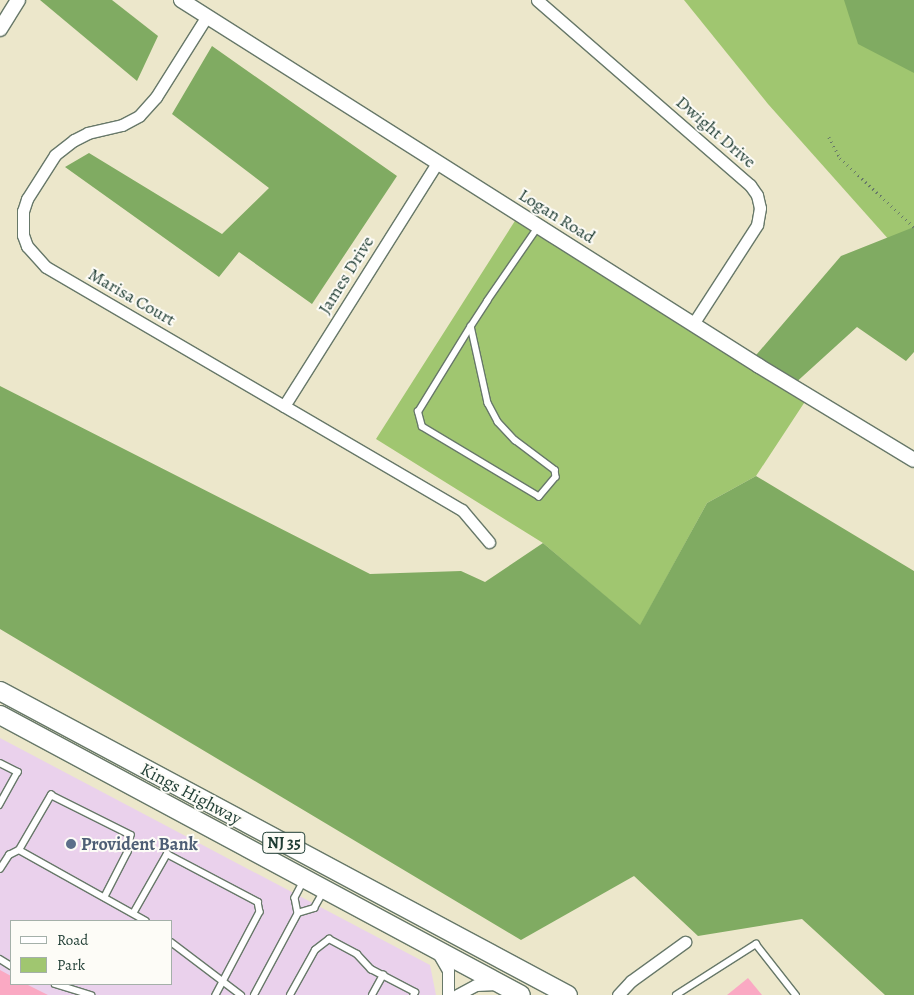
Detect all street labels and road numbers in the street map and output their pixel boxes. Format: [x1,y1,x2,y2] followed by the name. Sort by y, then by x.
[672,91,760,173] street label: Dwight Drive
[515,184,599,248] street label: Logan Road
[314,232,378,318] street label: James Drive
[85,263,179,331] street label: Marisa Court
[137,758,245,830] street label: Kings Highway
[262,830,306,856] road number: NJ 35

